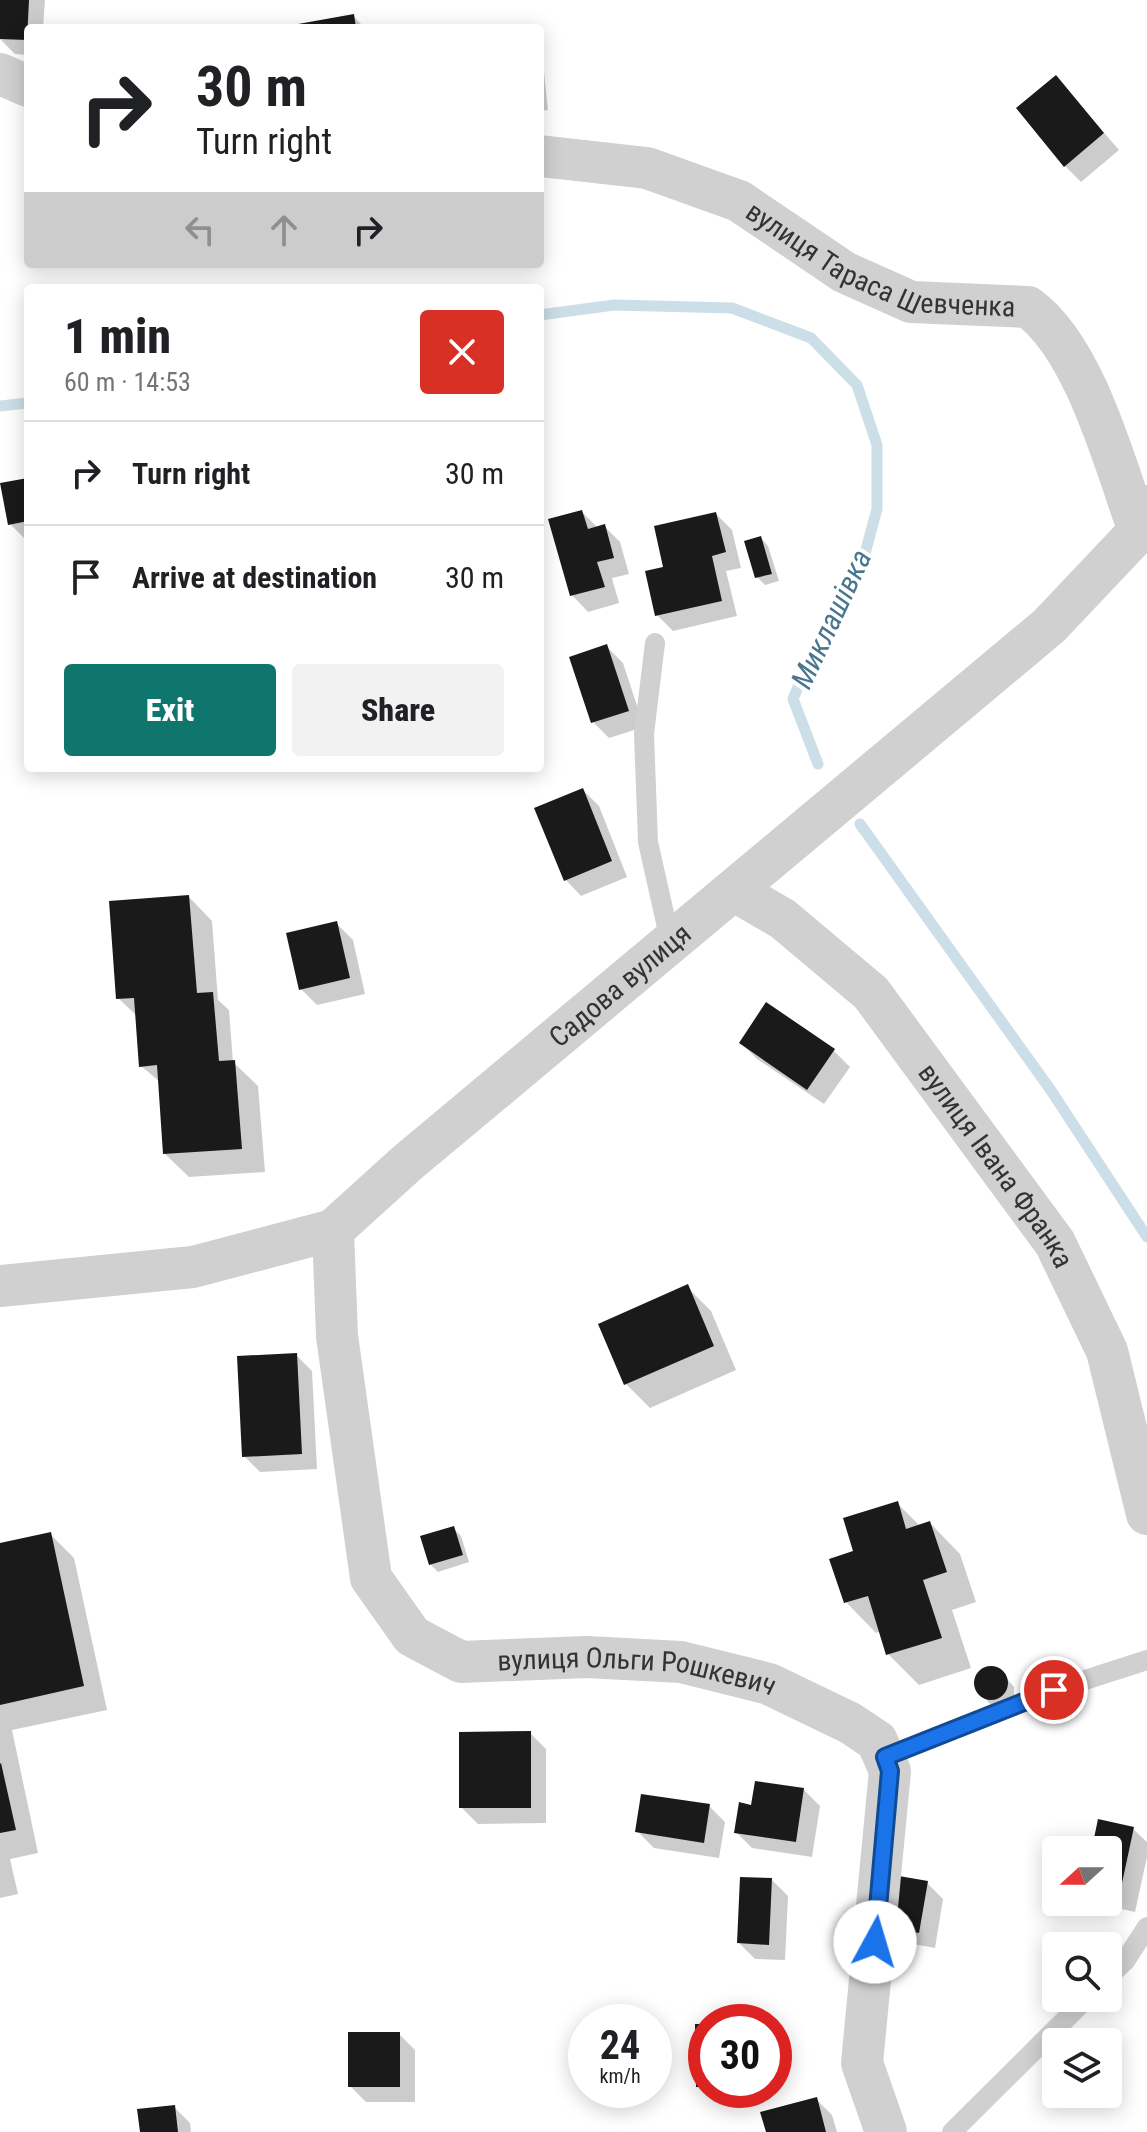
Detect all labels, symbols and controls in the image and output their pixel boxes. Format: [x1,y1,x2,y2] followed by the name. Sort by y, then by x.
[196,54,307,120] text: 30 m
[64,56,168,160] icon: right
[196,121,332,163] text: Turn right
[740,194,1016,323] street label: вулиця Тараса Шевченка
[178,208,222,252] icon: left
[262,208,306,252] icon: ahead
[346,208,390,252] icon: right
[64,308,171,365] text: 1 min
[420,310,504,394] button: close
[64,367,191,397] text: 60 m · 14:53
[64,451,108,495] icon: right
[132,456,250,491] text: Turn right
[445,456,504,491] text: 30 m
[784,544,878,694] water label: Миклашівка
[64,555,108,599] icon: arrive
[132,560,377,595] text: Arrive at destination
[445,560,504,595] text: 30 m
[64,664,276,756] button: Exit
[292,664,504,756] button: Share
[542,916,697,1054] street label: Садова вулиця
[912,1057,1081,1273] street label: вулиця Івана Франка
[497,1640,782,1702] street label: вулиця Ольги Рошкевич
[1020,1656,1088,1724] pin
[1032,1668,1076,1712] icon: arrive
[1042,1836,1122,1916] north arrow
[1042,1836,1122,2108] map controls
[833,1900,917,1984] position arrow
[1042,1932,1122,2012] button: search
[688,2004,792,2108] speed limit sign: 30
[600,2022,640,2069] text: 24
[1042,2028,1122,2108] button: layers
[599,2064,641,2088] text: km/h

